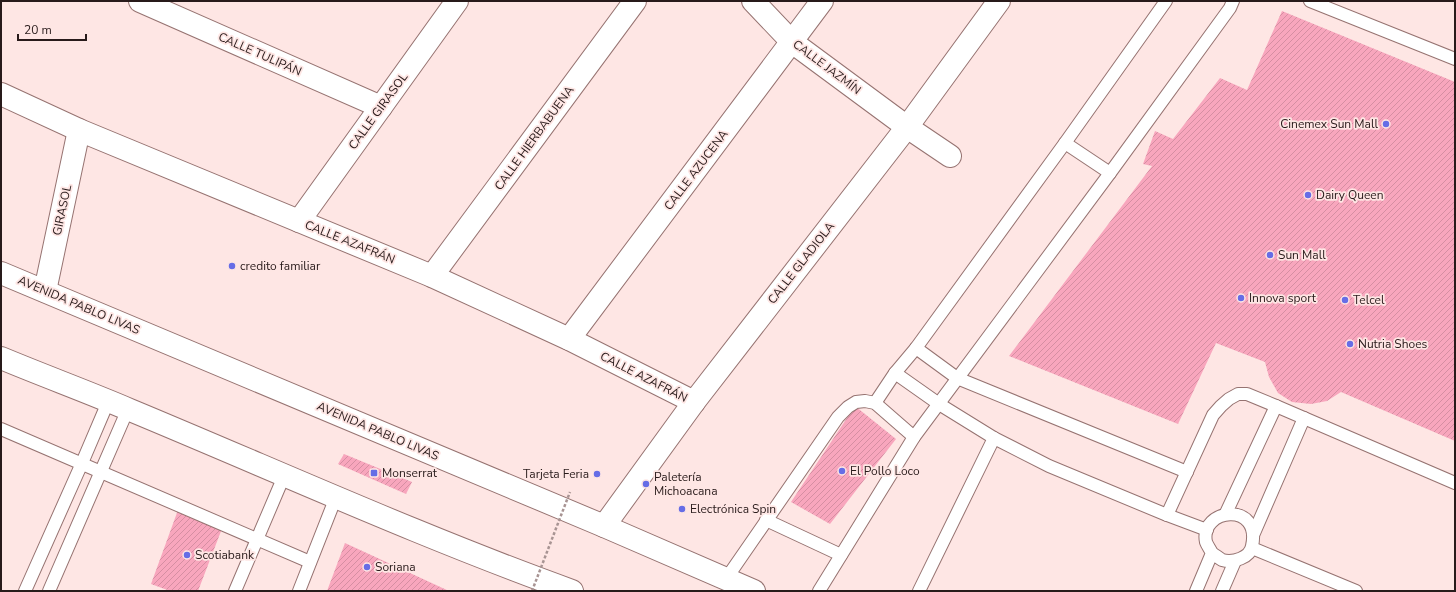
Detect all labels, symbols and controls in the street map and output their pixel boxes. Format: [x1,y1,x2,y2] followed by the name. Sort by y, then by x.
[18,16,86,42] scale bar
[24,22,52,38] text: 20 m
[216,28,304,80] street label: CALLE TULIPÁN
[790,36,864,98] street label: CALLE JAZMÍN
[345,69,412,153] street label: CALLE GIRASOL
[491,82,577,193] street label: CALLE HIERBABUENA
[1280,116,1378,132] place label: Cinemex Sun Mall
[1381,119,1391,129] marker: Cinemex Sun Mall
[660,126,732,213] street label: CALLE AZUCENA
[49,183,75,237] street label: GIRASOL
[1316,187,1383,203] place label: Dairy Queen
[1303,190,1313,200] marker: Dairy Queen
[302,217,398,267] street label: CALLE AZAFRÁN
[764,219,838,307] street label: CALLE GLADIOLA
[1278,247,1326,263] place label: Sun Mall
[1265,250,1275,260] marker: Sun Mall
[240,258,321,274] place label: credito familiar
[227,261,237,271] marker: credito familiar
[16,272,142,338] street label: AVENIDA PABLO LIVAS
[1249,290,1317,306] place label: Innova sport
[1353,292,1385,308] place label: Telcel
[1236,293,1246,303] marker: Innova sport
[1340,295,1350,305] marker: Telcel
[1358,336,1428,352] place label: Nutria Shoes
[1345,339,1355,349] marker: Nutria Shoes
[598,348,690,406] street label: CALLE AZAFRÁN
[315,398,441,464] street label: AVENIDA PABLO LIVAS
[850,463,920,479] place label: El Pollo Loco
[382,465,438,481] place label: Monserrat
[523,466,589,482] place label: Tarjeta Feria
[837,466,847,476] marker: El Pollo Loco
[369,468,379,478] marker: Monserrat
[592,469,602,479] marker: Tarjeta Feria
[654,469,718,499] place label: Paletería Michoacana
[641,479,651,489] marker: Paletería Michoacana
[690,501,776,517] place label: Electrónica Spin
[677,504,687,514] marker: Electrónica Spin
[195,547,255,563] place label: Scotiabank
[182,550,192,560] marker: Scotiabank
[375,559,416,575] place label: Soriana
[362,562,372,572] marker: Soriana

